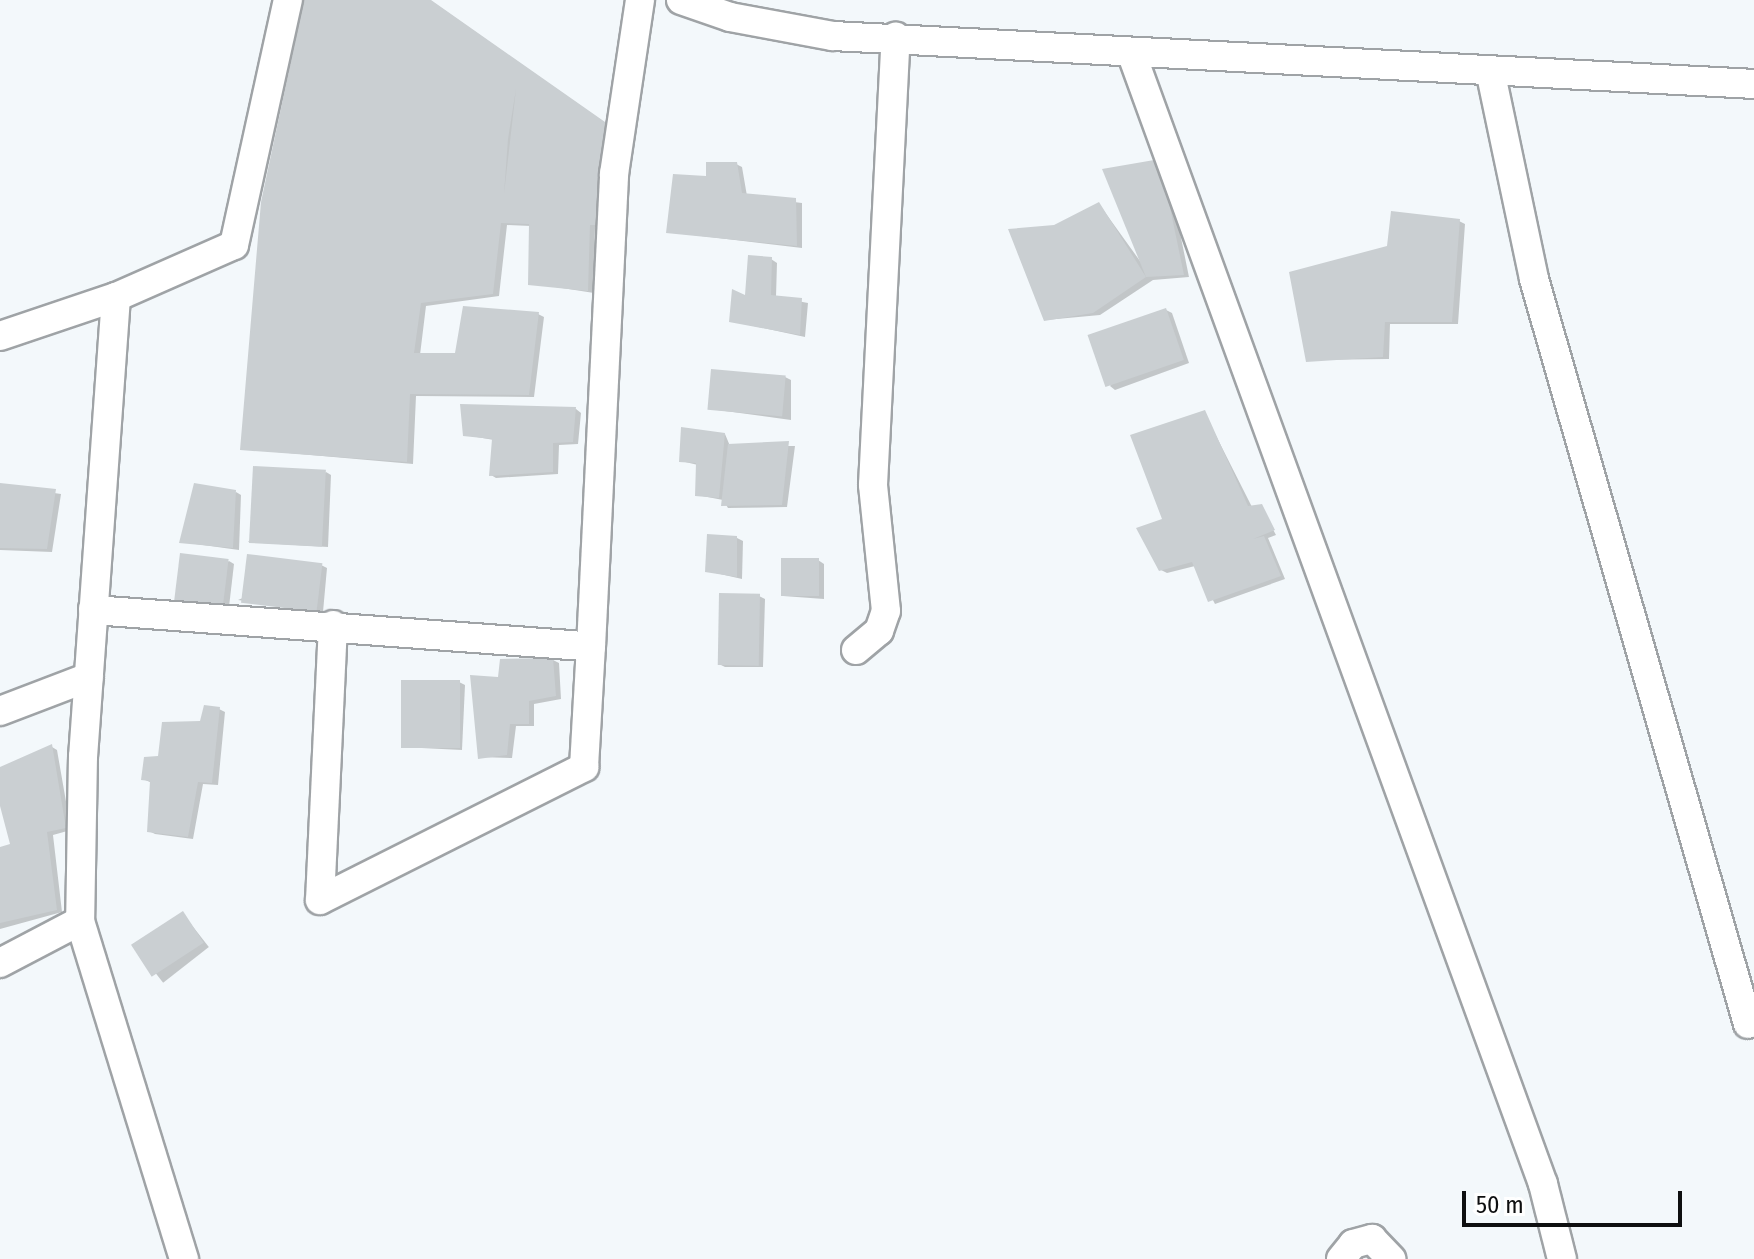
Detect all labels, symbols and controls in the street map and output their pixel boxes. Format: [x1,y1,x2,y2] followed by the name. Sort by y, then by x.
[1466,1175,1686,1225] scale bar
[1476,1191,1524,1219] text: 50 m

